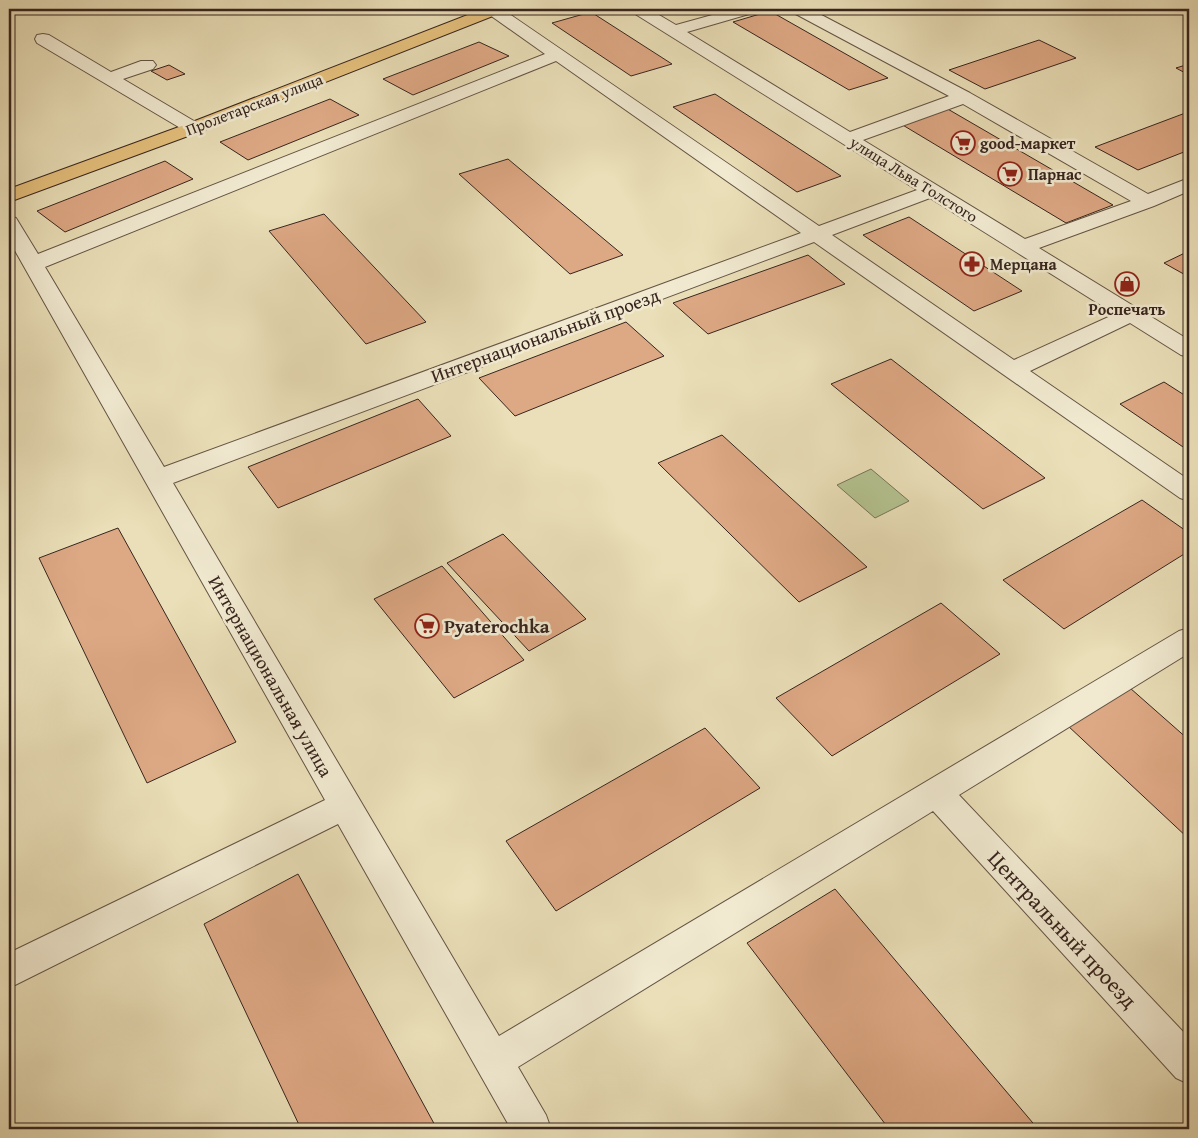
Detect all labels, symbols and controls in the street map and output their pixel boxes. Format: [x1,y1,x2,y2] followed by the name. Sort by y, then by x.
[182,67,326,141] street label: Пролетарская улица
[844,129,983,228] street label: улица Льва Толстого
[950,130,976,156] supermarket icon: good-маркет
[980,131,1076,155] place label: good-маркет
[997,161,1023,187] supermarket icon: Парнас
[1028,162,1082,186] place label: Парнас
[959,251,985,277] pharmacy icon: Мерцана
[990,252,1058,276] place label: Мерцана
[1114,271,1140,297] shop icon: Роспечать
[427,281,663,389] street label: Интернациональный проезд
[1089,297,1165,321] place label: Роспечать
[202,570,340,782] street label: Интернациональная улица
[444,612,550,640] place label: Pyaterochka
[414,613,440,639] supermarket icon: Pyaterochka
[981,843,1145,1015] street label: Центральный проезд

